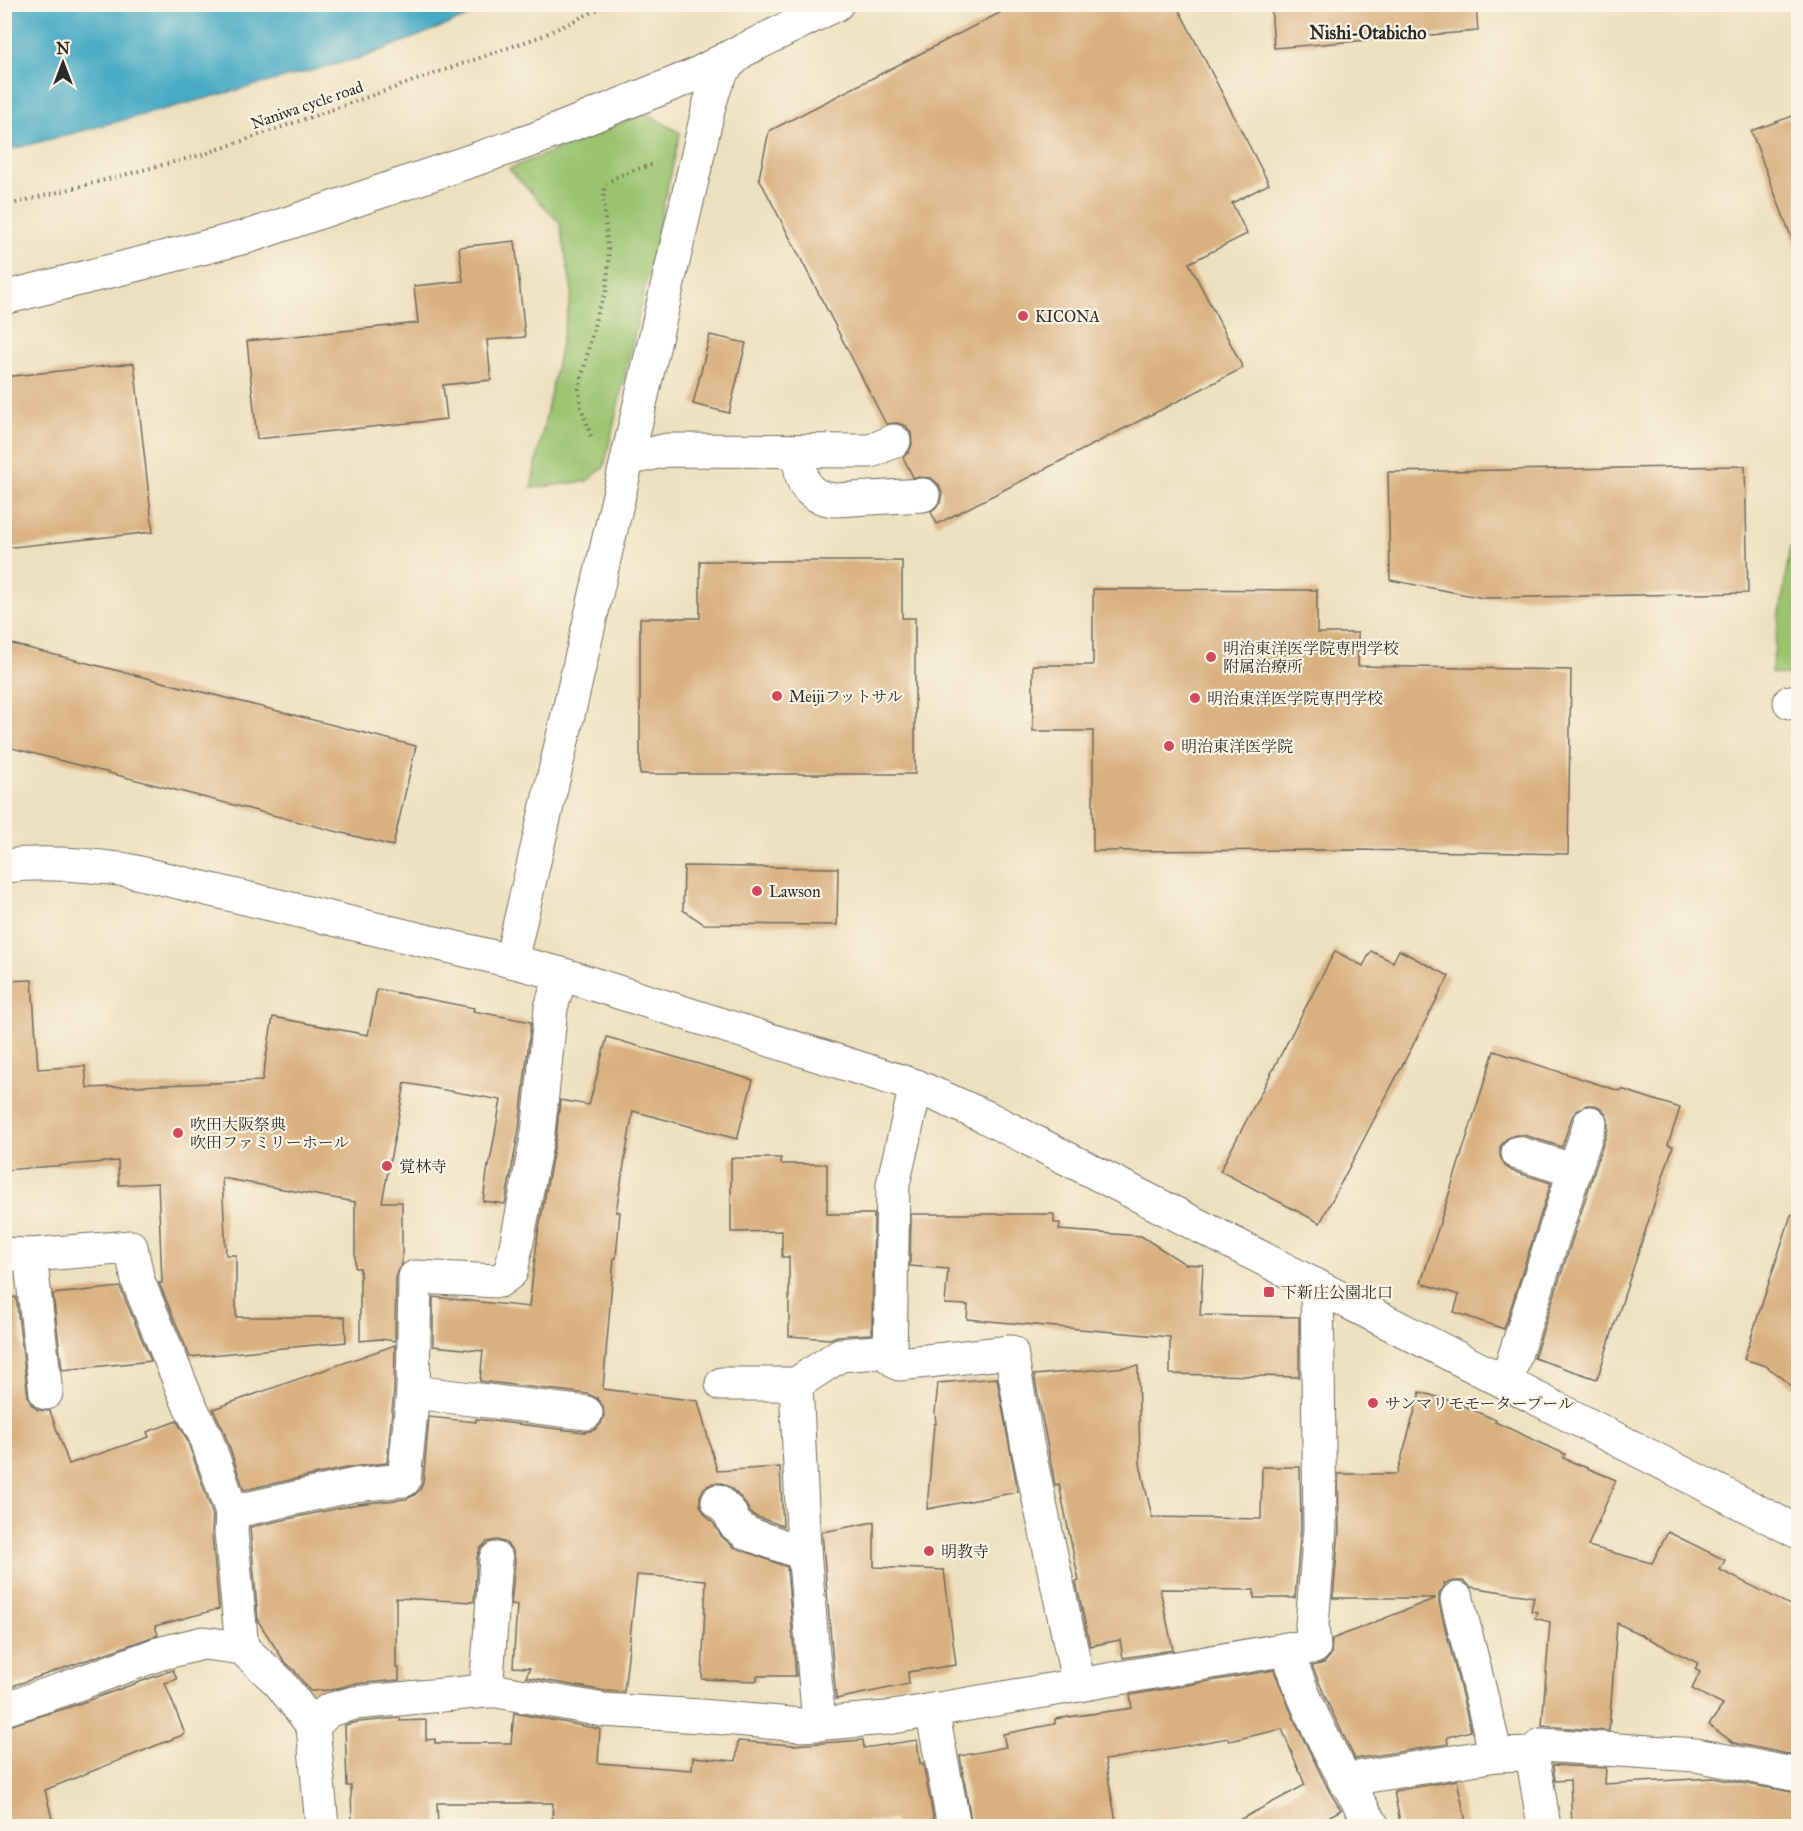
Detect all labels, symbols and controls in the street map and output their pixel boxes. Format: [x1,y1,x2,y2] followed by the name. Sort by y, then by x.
[1309,22,1427,44] district label: Nishi-Otabicho
[33,33,93,93] north arrow
[56,39,70,58] text: N
[248,77,366,133] street label: Naniwa cycle road
[1035,307,1100,326] place label: KICONA
[1016,309,1030,323] marker: KICONA
[1223,639,1399,676] place label: 明治東洋医学院専門学校 附属治療所
[1204,650,1218,664] marker: 明治東洋医学院専門学校 附属治療所
[789,687,903,706] place label: Meijiフットサル
[770,689,784,703] marker: Meijiフットサル
[1207,689,1383,708] place label: 明治東洋医学院専門学校
[1188,691,1202,705] marker: 明治東洋医学院専門学校
[1181,737,1293,756] place label: 明治東洋医学院
[1162,739,1176,753] marker: 明治東洋医学院
[769,882,821,901] place label: Lawson
[750,884,764,898] marker: Lawson
[190,1115,349,1152] place label: 吹田大阪祭典 吹田ファミリーホール
[171,1126,185,1140] marker: 吹田大阪祭典 吹田ファミリーホール
[399,1157,447,1176] place label: 覚林寺
[380,1159,394,1173] marker: 覚林寺
[1281,1283,1393,1302] place label: 下新庄公園北口
[1262,1285,1276,1299] marker: 下新庄公園北口
[1385,1394,1574,1413] place label: サンマリモモータープール
[1366,1396,1380,1410] marker: サンマリモモータープール
[941,1542,989,1561] place label: 明教寺
[922,1544,936,1558] marker: 明教寺

